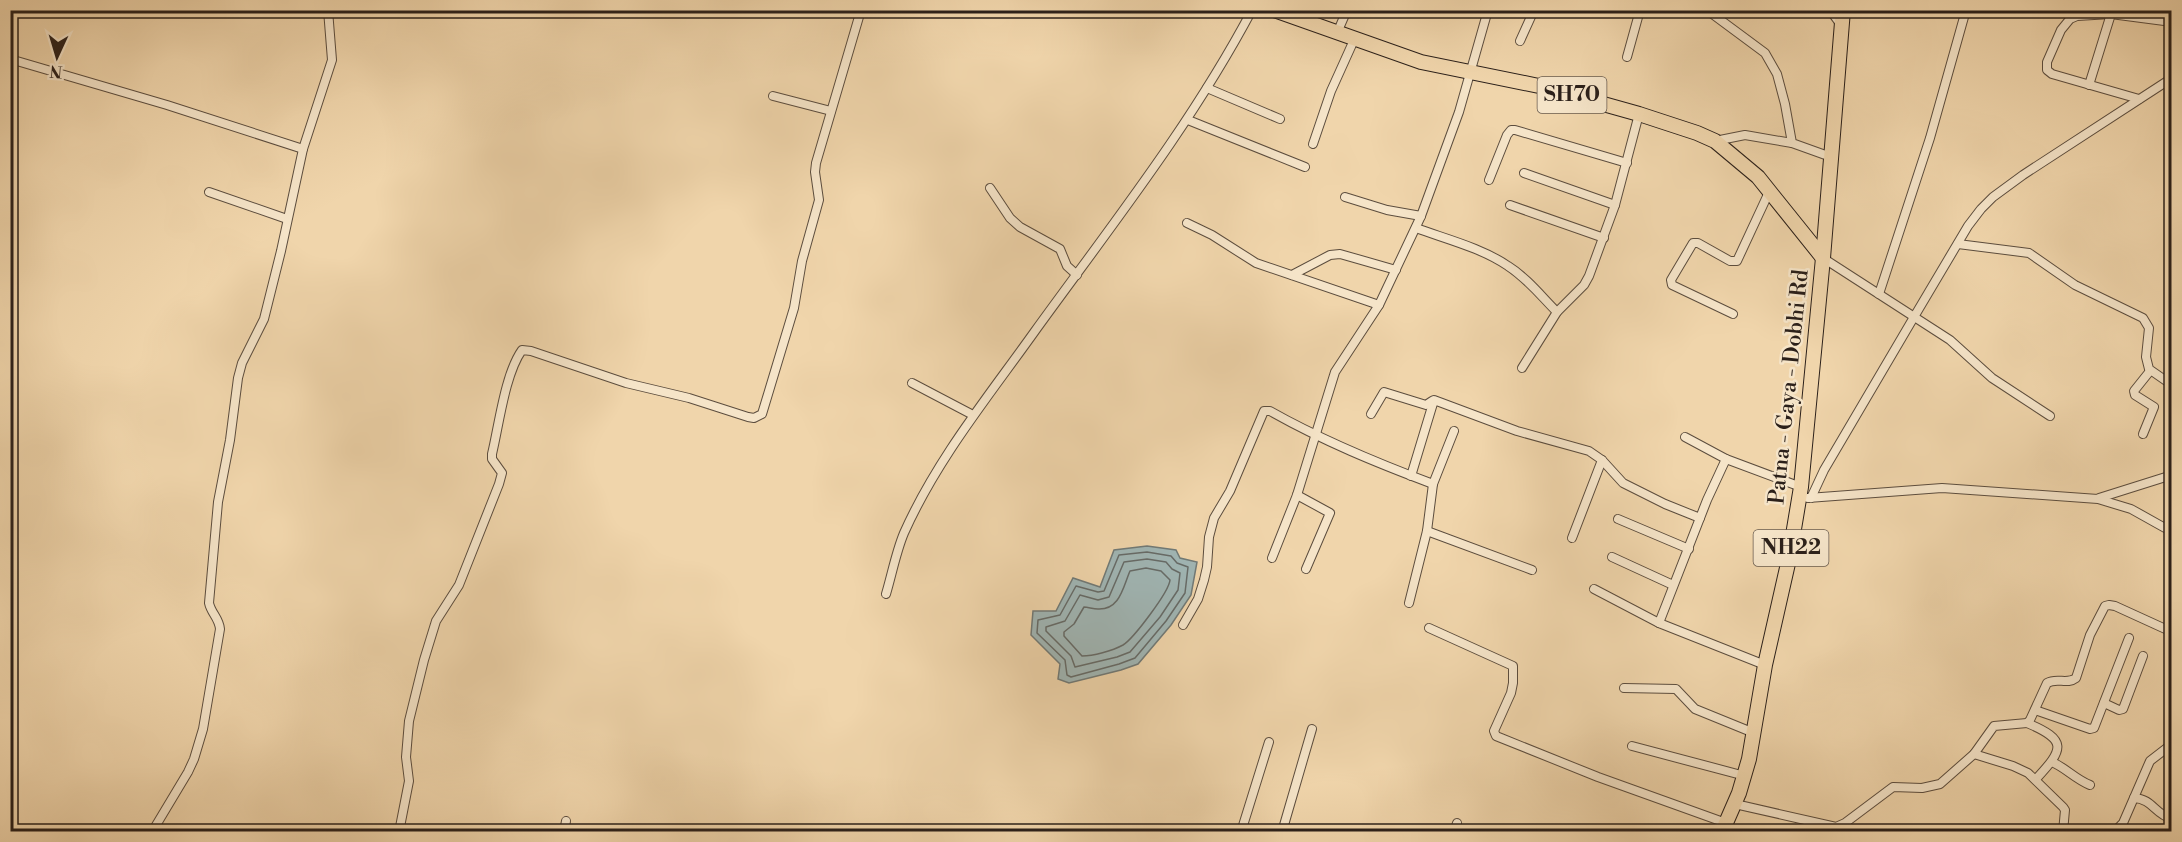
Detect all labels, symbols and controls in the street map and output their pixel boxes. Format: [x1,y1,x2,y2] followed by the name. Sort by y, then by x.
[27,27,87,87] north arrow
[49,61,63,81] text: N
[1538,77,1606,113] road number: SH70
[1763,268,1815,506] street label: Patna - Gaya - Dobhi Rd
[1754,530,1828,566] road number: NH22

